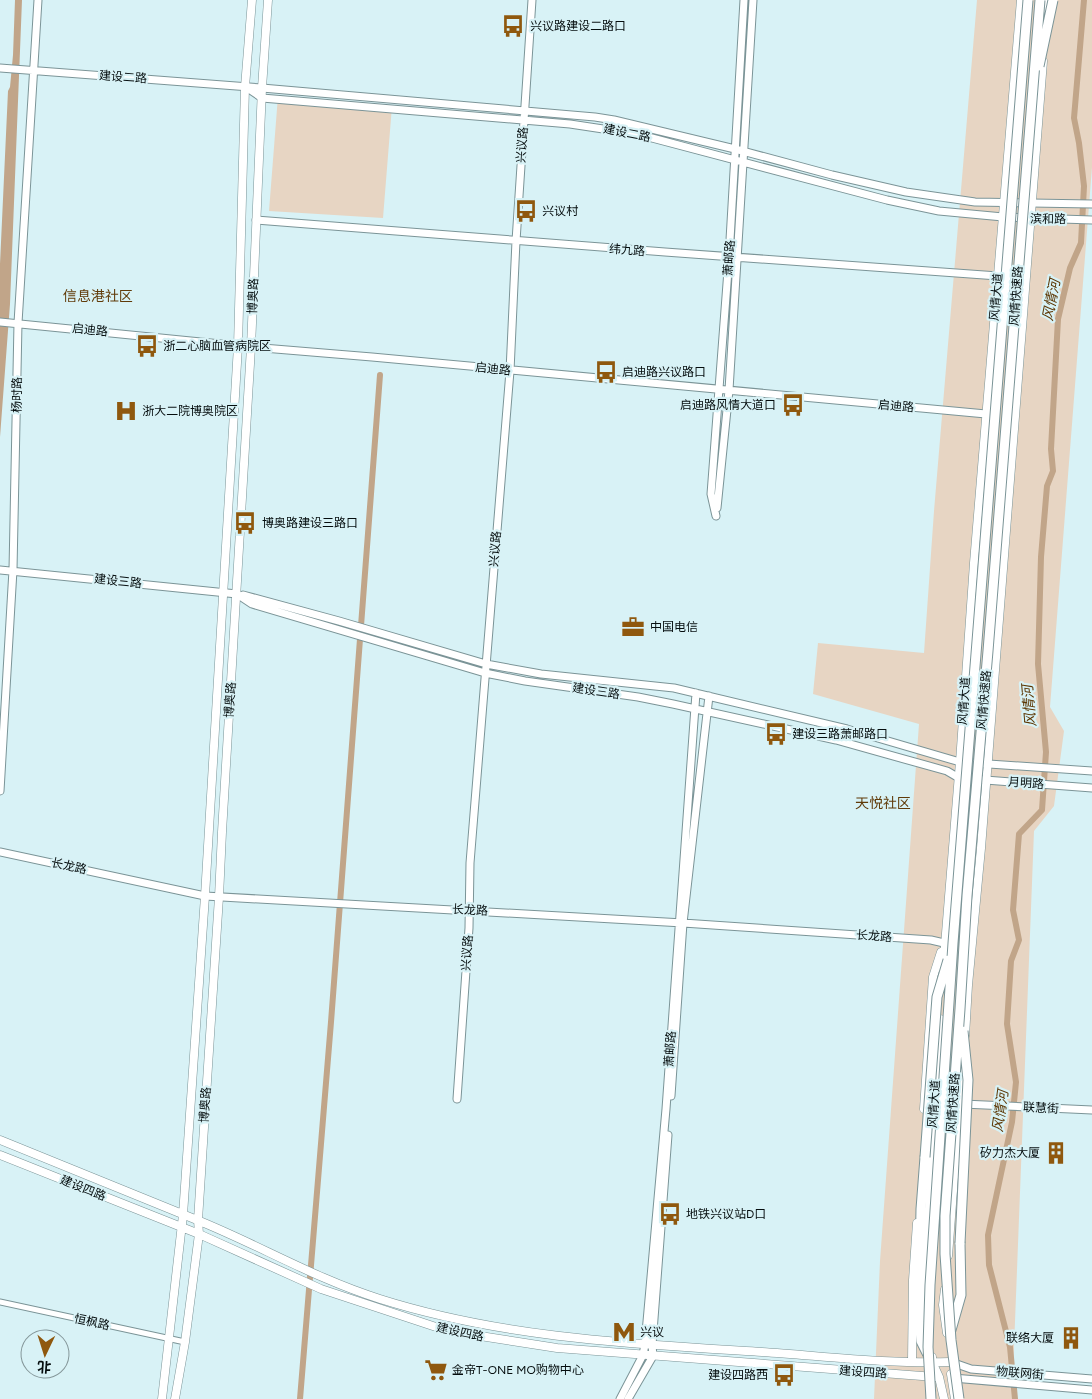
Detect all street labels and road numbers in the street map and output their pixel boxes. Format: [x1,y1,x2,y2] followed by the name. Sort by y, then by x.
[99,68,147,86] street label: 建设二路
[602,122,652,144] street label: 建设二路
[514,127,530,163] street label: 兴议路
[1030,212,1066,226] street label: 滨和路
[721,240,737,276] street label: 萧邮路
[609,242,645,258] street label: 纬九路
[1007,266,1025,326] street label: 风情快速路
[987,272,1005,322] street label: 风情大道
[245,278,261,314] street label: 博奥路
[71,321,109,339] street label: 启迪路
[474,360,512,378] street label: 启迪路
[10,377,24,413] street label: 杨时路
[877,397,915,415] street label: 启迪路
[486,530,504,568] street label: 兴议路
[93,572,143,590] street label: 建设三路
[974,669,994,731] street label: 风情快速路
[955,677,973,725] street label: 风情大道
[571,681,621,701] street label: 建设三路
[222,682,238,718] street label: 博奥路
[1008,775,1044,791] street label: 月明路
[50,855,88,877] street label: 长龙路
[452,902,488,918] street label: 长龙路
[856,928,892,944] street label: 长龙路
[459,935,475,971] street label: 兴议路
[662,1031,678,1067] street label: 萧邮路
[944,1073,962,1133] street label: 风情快速路
[925,1080,943,1128] street label: 风情大道
[197,1087,213,1123] street label: 博奥路
[1023,1100,1059,1116] street label: 联慧街
[58,1173,108,1203] street label: 建设四路
[73,1311,111,1333] street label: 恒枫路
[435,1320,485,1344] street label: 建设四路
[839,1363,887,1381] street label: 建设四路
[995,1364,1045,1382] street label: 物联网街

